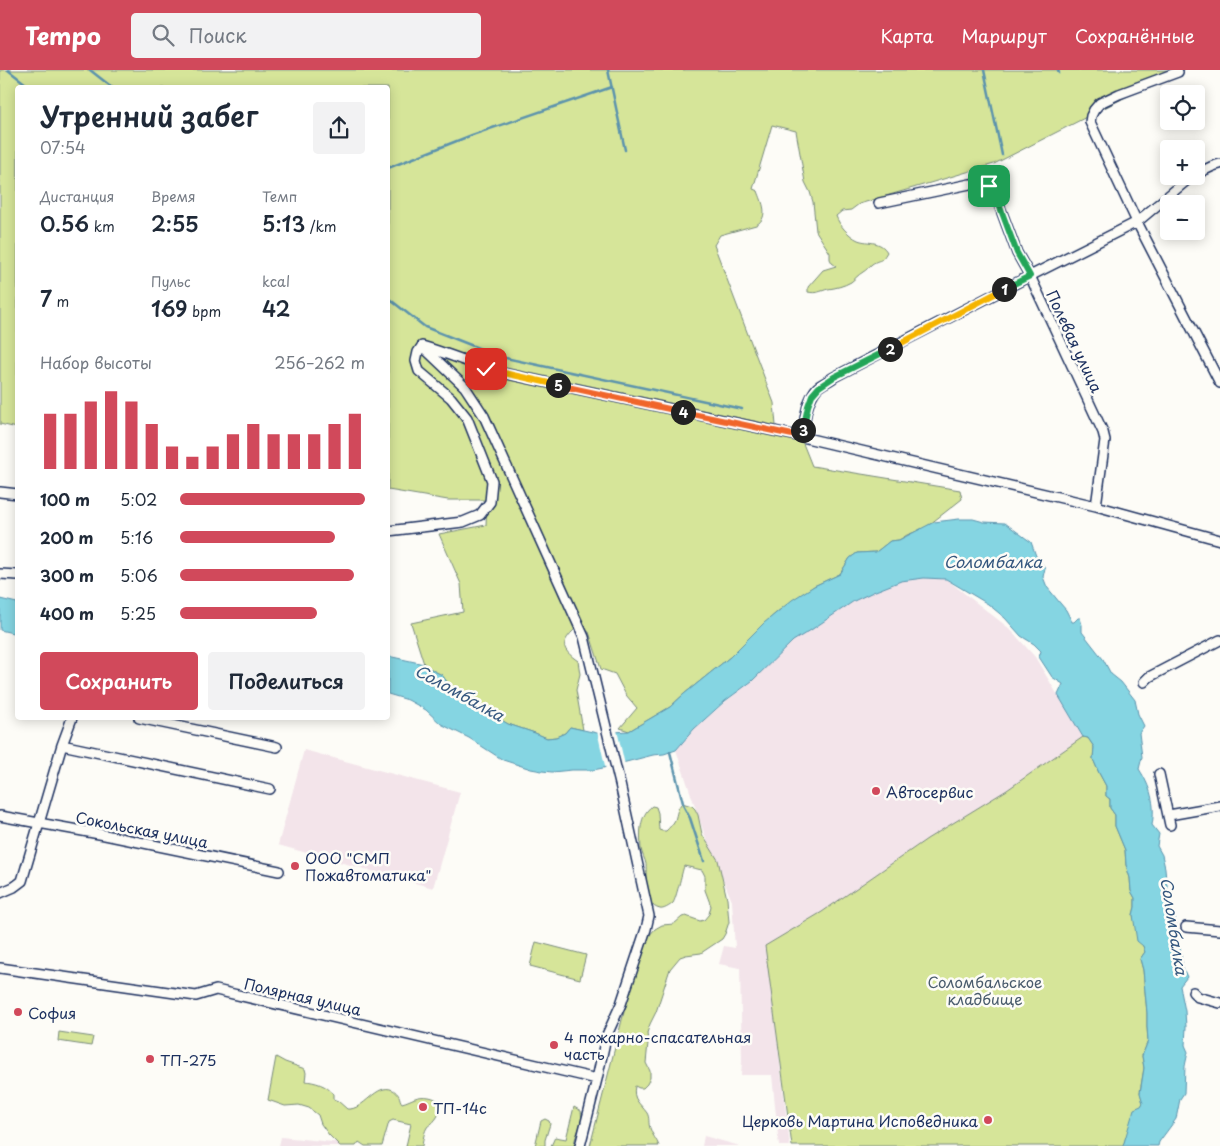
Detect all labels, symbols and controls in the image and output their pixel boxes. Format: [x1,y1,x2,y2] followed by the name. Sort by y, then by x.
[131,13,481,58] search box
[25,17,101,53] text: Tempo
[149,21,177,49] icon: search
[189,21,247,49] text: Поиск
[881,22,933,49] text: Карта
[961,22,1047,49] text: Маршрут
[1075,22,1195,49] text: Сохранённые
[1160,85,1205,240] map controls
[1160,85,1205,130] button: locate
[40,94,258,137] text: Утренний забег
[313,102,365,154] button: share
[40,135,86,159] text: 07:54
[1160,140,1205,185] button: +
[968,165,1010,207] pin
[975,172,1003,200] icon: arrive
[40,186,114,207] text: Дистанция
[151,186,196,207] text: Время
[262,186,297,207] text: Темп
[1160,195,1205,240] button: −
[40,207,89,239] text: 0.56
[151,207,199,239] text: 2:55
[262,207,305,239] text: 5:13
[89,216,115,237] text: km
[305,216,337,237] text: /km
[151,271,191,292] text: Пульс
[262,271,290,292] text: kcal
[992,276,1016,302] pin: 1
[1001,279,1008,300] text: 1
[40,282,52,314] text: 7
[1041,286,1109,397] street label: Полевая улица
[52,291,69,312] text: m
[151,292,188,324] text: 169
[262,292,290,324] text: 42
[188,301,221,322] text: bpm
[878,336,902,362] pin: 2
[886,339,895,360] text: 2
[465,348,507,390] pin
[40,350,152,374] text: Набор высоты
[274,350,365,374] text: 256–262 m
[472,355,500,383] icon: check
[546,372,570,398] pin: 5
[554,375,563,396] text: 5
[670,400,696,424] pin: 4
[679,402,688,423] text: 4
[790,418,816,442] pin: 3
[799,420,808,441] text: 3
[40,487,90,511] text: 100 m
[120,487,157,511] text: 5:02
[40,525,94,549] text: 200 m
[120,525,153,549] text: 5:16
[944,549,1043,573] water label: Соломбалка
[40,563,94,587] text: 300 m
[120,563,158,587] text: 5:06
[40,601,94,625] text: 400 m
[120,601,156,625] text: 5:25
[40,652,198,710] button: Сохранить
[208,652,365,710] button: Поделиться
[411,658,510,727] water label: Соломбалка
[886,780,973,803] place label: Автосервис
[870,785,882,797] marker: Автосервис
[74,805,211,853] street label: Сокольская улица
[305,846,431,886] place label: ООО "СМП Пожавтоматика"
[289,860,301,872] marker: ООО "СМП Пожавтоматика"
[1155,875,1195,978] water label: Соломбалка
[927,970,1043,1010] park label: Соломбальское кладбище
[242,971,364,1021] street label: Полярная улица
[28,1001,76,1024] place label: София
[12,1006,24,1018] marker: София
[564,1025,751,1065] place label: 4 пожарно-спасательная часть
[548,1039,560,1051] marker: 4 пожарно-спасательная часть
[160,1048,216,1071] place label: ТП-275
[144,1053,156,1065] marker: ТП-275
[433,1096,487,1119] place label: ТП-14с
[417,1101,429,1113] marker: ТП-14с
[742,1109,979,1132] place label: Церковь Мартина Исповедника
[982,1114,994,1126] marker: Церковь Мартина Исповедника

